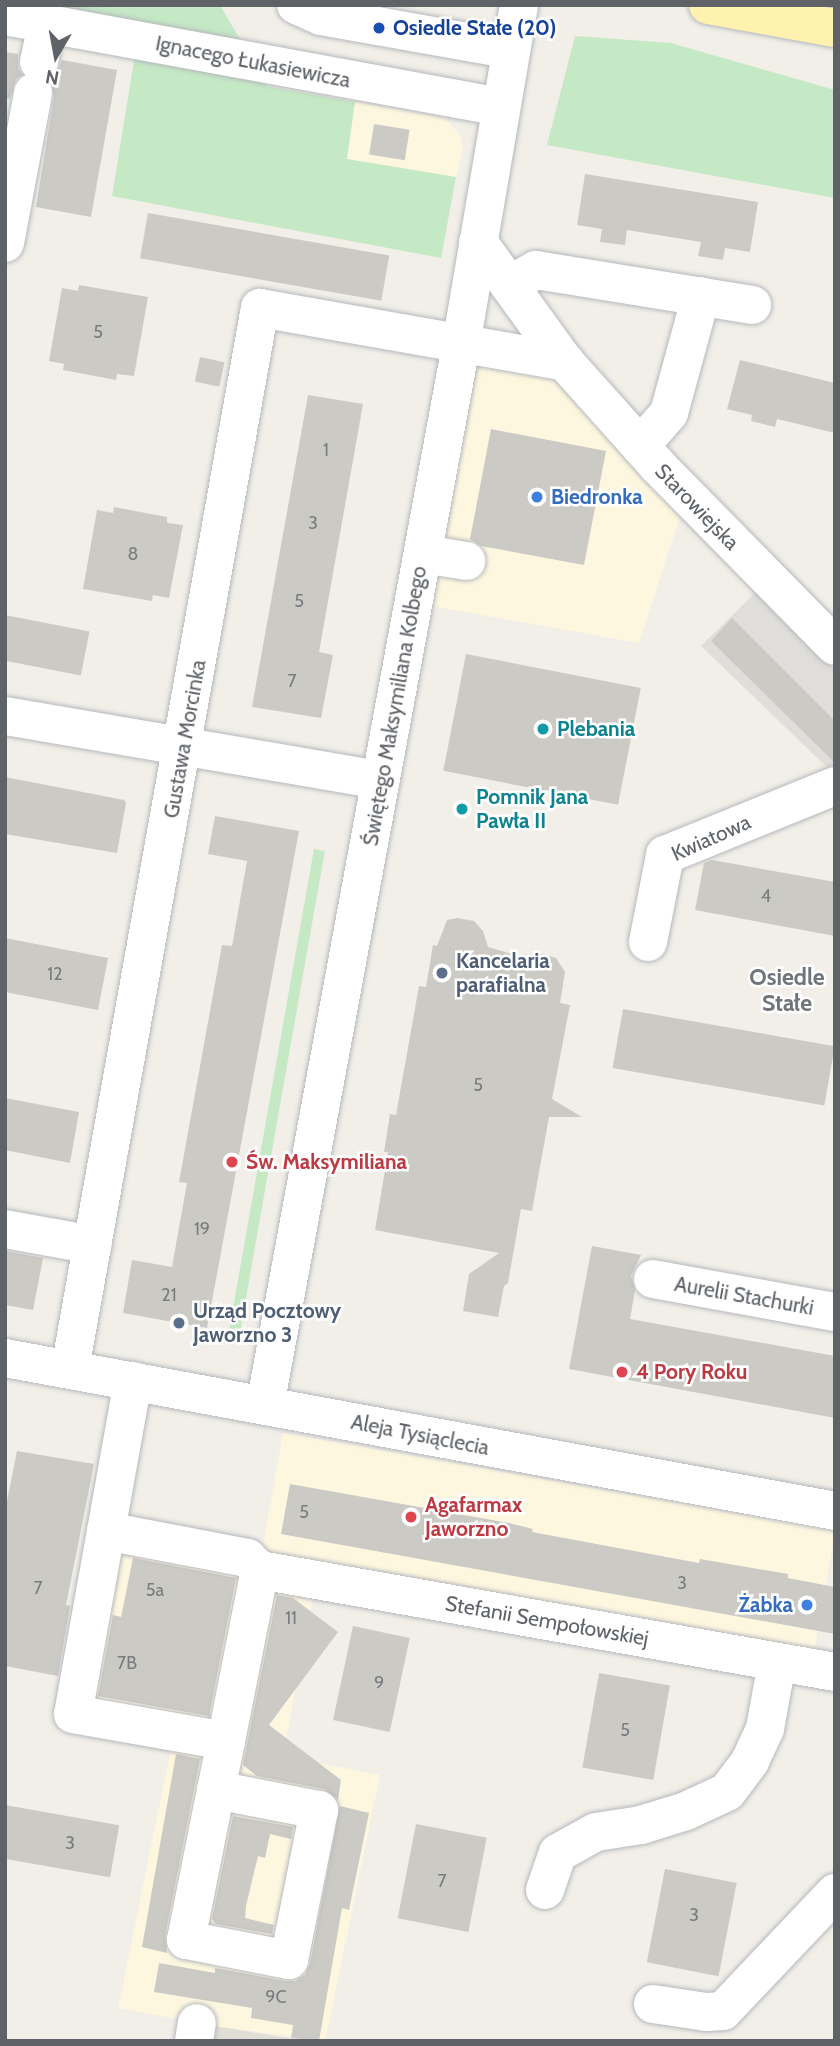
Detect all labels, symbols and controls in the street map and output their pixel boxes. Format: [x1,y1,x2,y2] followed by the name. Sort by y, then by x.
[393,15,556,41] place label: Osiedle Stałe (20)
[371,20,387,36] marker: Osiedle Stałe (20)
[21,21,91,91] north arrow
[153,31,353,93] street label: Ignacego Łukasiewicza
[44,65,61,90] text: N
[93,321,103,343] house number: 5
[323,439,329,461] house number: 1
[650,459,744,555] street label: Starowiejska
[551,484,643,510] place label: Biedronka
[529,489,545,505] marker: Biedronka
[308,512,318,534] house number: 3
[128,543,138,565] house number: 8
[358,564,432,848] street label: Świętego Maksymiliana Kolbego
[294,590,304,612] house number: 5
[159,658,211,820] street label: Gustawa Morcinka
[287,670,297,692] house number: 7
[557,716,635,742] place label: Plebania
[535,721,551,737] marker: Plebania
[476,784,588,834] place label: Pomnik Jana Pawła II
[454,801,470,817] marker: Pomnik Jana Pawła II
[667,809,755,867] street label: Kwiatowa
[761,885,771,907] house number: 4
[456,948,550,998] place label: Kancelaria parafialna
[47,963,63,985] house number: 12
[749,963,825,1017] district label: Osiedle Stałe
[434,965,450,981] marker: Kancelaria parafialna
[473,1074,483,1096] house number: 5
[246,1149,407,1175] place label: Św. Maksymiliana
[224,1154,240,1170] marker: Św. Maksymiliana
[194,1218,210,1240] house number: 19
[672,1271,816,1321] street label: Aurelii Stachurki
[161,1284,177,1306] house number: 21
[193,1298,341,1348] place label: Urząd Pocztowy Jaworzno 3
[171,1315,187,1331] marker: Urząd Pocztowy Jaworzno 3
[636,1359,747,1385] place label: 4 Pory Roku
[614,1364,630,1380] marker: 4 Pory Roku
[349,1409,491,1461] street label: Aleja Tysiąclecia
[425,1492,522,1542] place label: Agafarmax Jaworzno
[299,1501,309,1523] house number: 5
[403,1509,419,1525] marker: Agafarmax Jaworzno
[677,1572,687,1594] house number: 3
[33,1577,43,1599] house number: 7
[146,1579,164,1601] house number: 5a
[443,1591,651,1651] street label: Stefanii Sempołowskiej
[739,1592,793,1618] place label: Żabka
[799,1597,815,1613] marker: Żabka
[285,1607,297,1629] house number: 11
[117,1652,137,1674] house number: 7B
[374,1672,384,1694] house number: 9
[620,1719,630,1741] house number: 5
[65,1832,75,1854] house number: 3
[437,1870,447,1892] house number: 7
[689,1904,699,1926] house number: 3
[265,1986,287,2008] house number: 9C

